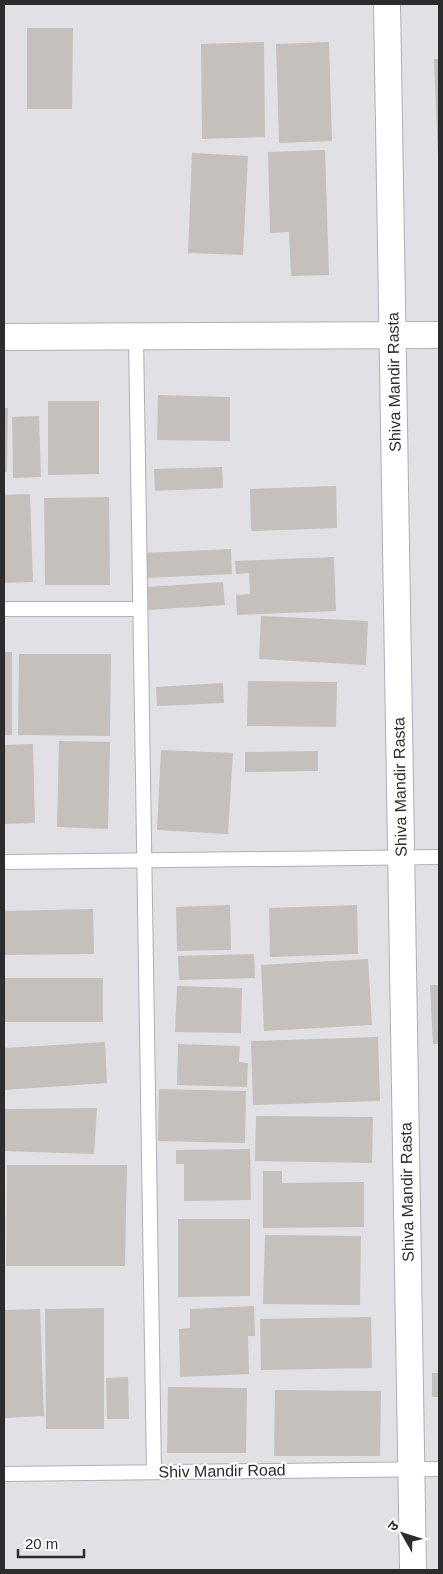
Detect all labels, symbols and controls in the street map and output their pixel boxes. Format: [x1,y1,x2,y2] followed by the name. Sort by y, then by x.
[384,312,404,452] street label: Shiva Mandir Rasta
[390,717,410,857] street label: Shiva Mandir Rasta
[397,1122,417,1262] street label: Shiva Mandir Rasta
[158,1461,286,1481] street label: Shiv Mandir Road
[378,1509,428,1559] north arrow
[384,1517,402,1534] text: उ
[18,1526,84,1558] scale bar
[25,1535,58,1552] text: 20 m

